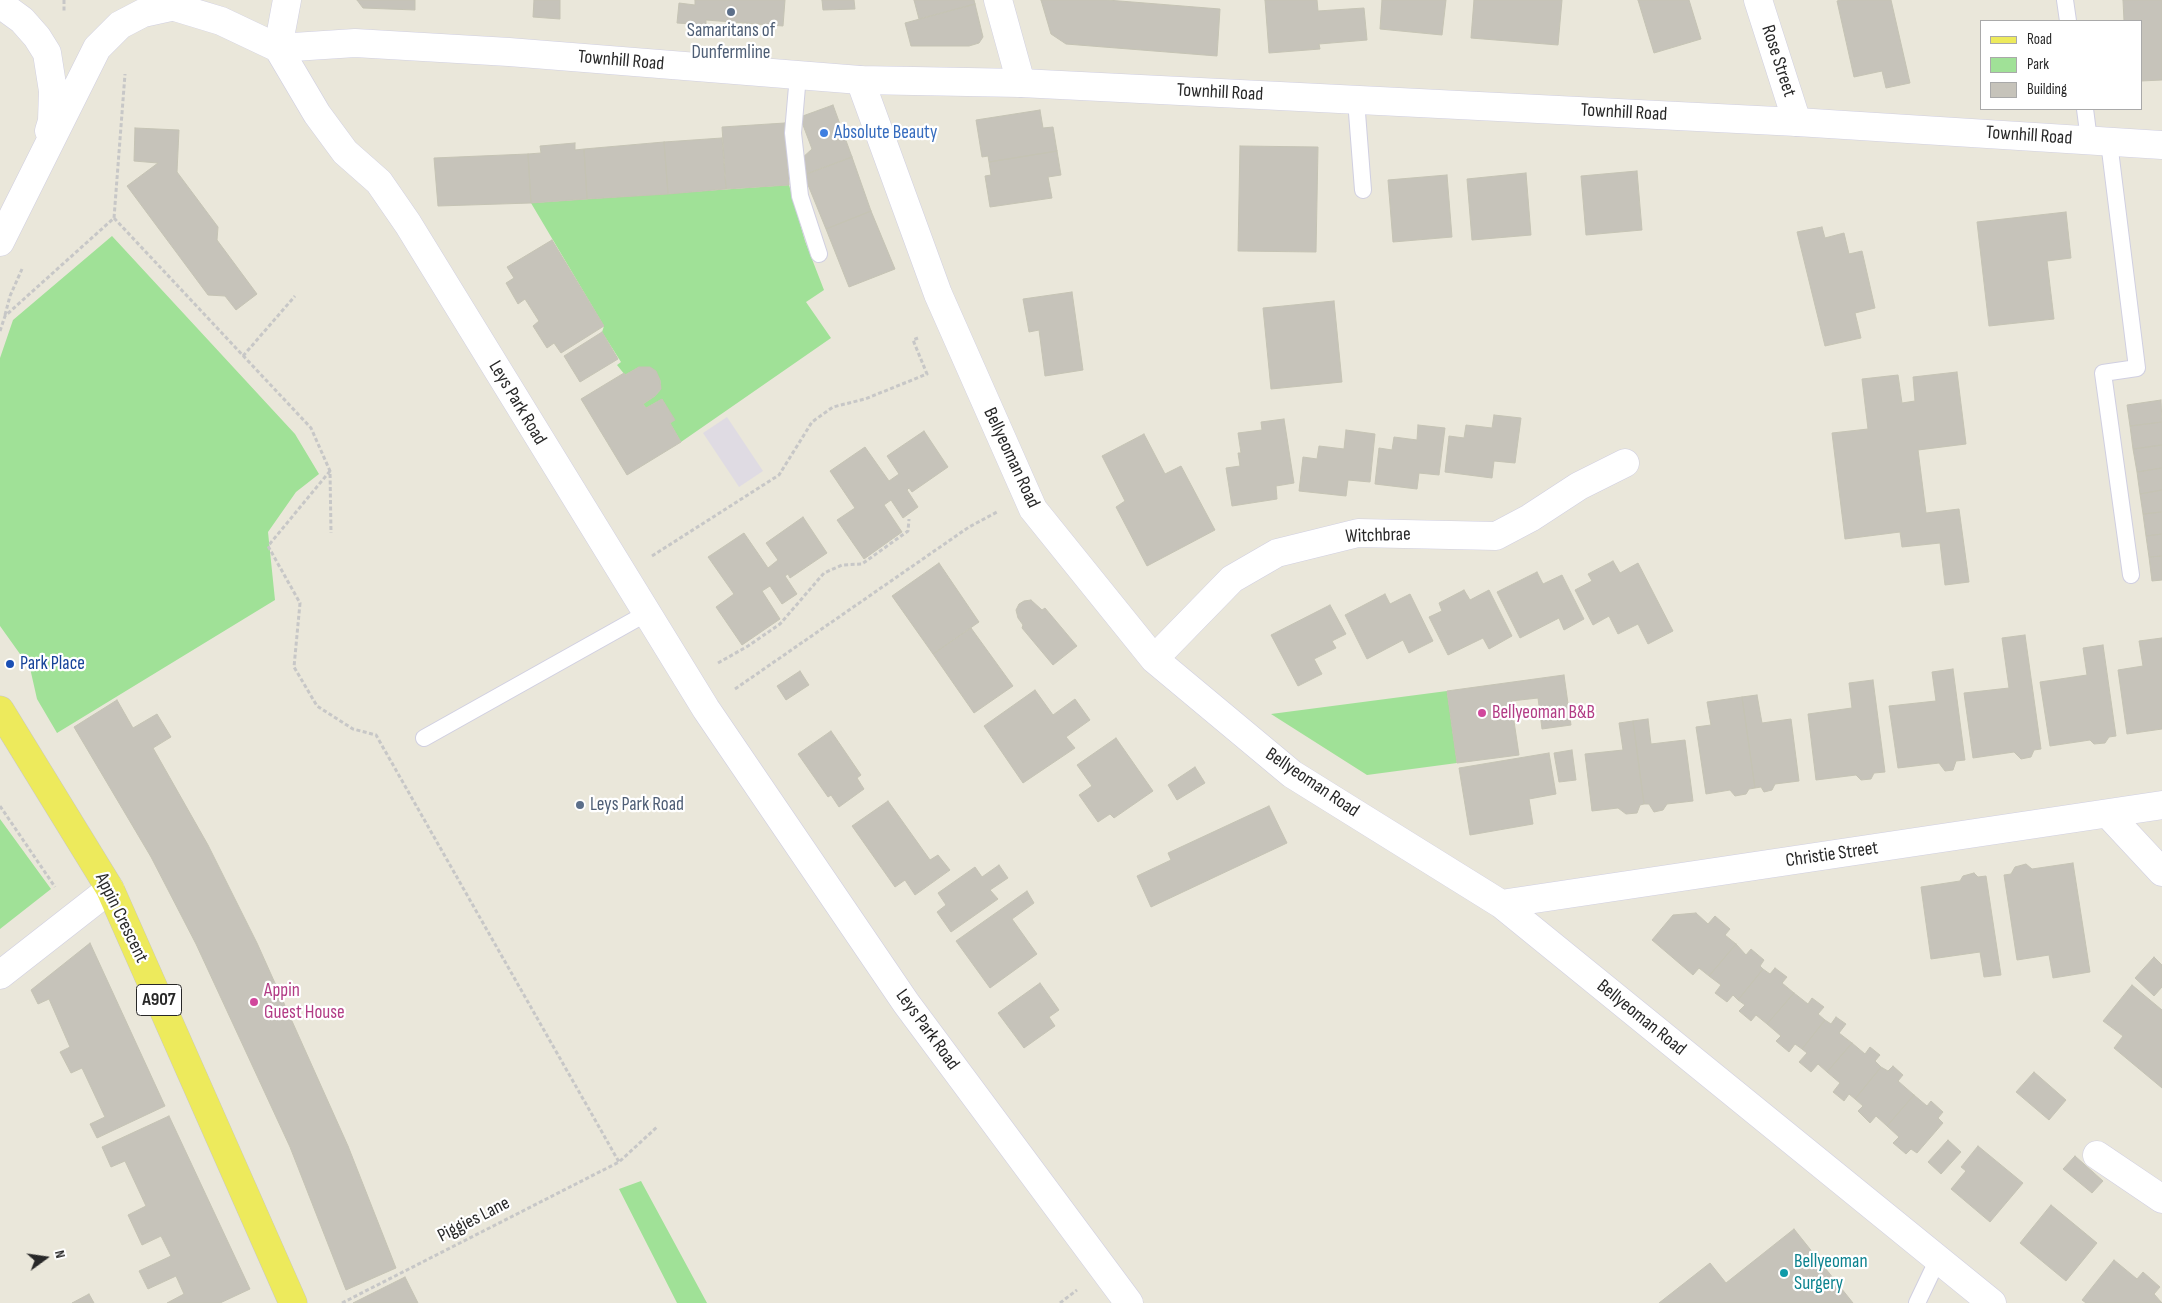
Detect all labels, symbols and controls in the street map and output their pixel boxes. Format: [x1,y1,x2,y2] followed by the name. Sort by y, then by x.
[725,6,737,18] marker: Samaritans of Dunfermline
[687,20,775,64] place label: Samaritans of Dunfermline
[1980,20,2142,110] legend
[1756,22,1800,100] street label: Rose Street
[2027,30,2052,49] text: Road
[577,46,665,76] street label: Townhill Road
[2027,55,2049,74] text: Park
[1176,79,1264,107] street label: Townhill Road
[2027,80,2067,99] text: Building
[1580,99,1668,127] street label: Townhill Road
[834,122,937,144] place label: Absolute Beauty
[1985,122,2073,150] street label: Townhill Road
[818,127,830,139] marker: Absolute Beauty
[483,357,551,449] street label: Leys Park Road
[978,404,1044,512] street label: Bellyeoman Road
[1345,523,1411,549] street label: Witchbrae
[20,653,85,675] place label: Park Place
[4,658,16,670] marker: Park Place
[1492,702,1595,724] place label: Bellyeoman B&B
[1476,707,1488,719] marker: Bellyeoman B&B
[1261,743,1363,823] street label: Bellyeoman Road
[590,794,684,816] place label: Leys Park Road
[574,799,586,811] marker: Leys Park Road
[1784,837,1880,873] street label: Christie Street
[90,869,152,967] street label: Appin Crescent
[1592,975,1690,1061] street label: Bellyeoman Road
[264,980,345,1024] place label: Appin Guest House
[136,984,182,1016] road number: A907
[890,985,964,1075] street label: Leys Park Road
[248,996,260,1008] marker: Appin Guest House
[434,1192,514,1248] street label: Piggies Lane
[20,1233,70,1283] north arrow
[51,1249,69,1260] text: N
[1794,1251,1868,1295] place label: Bellyeoman Surgery
[1778,1267,1790,1279] marker: Bellyeoman Surgery

